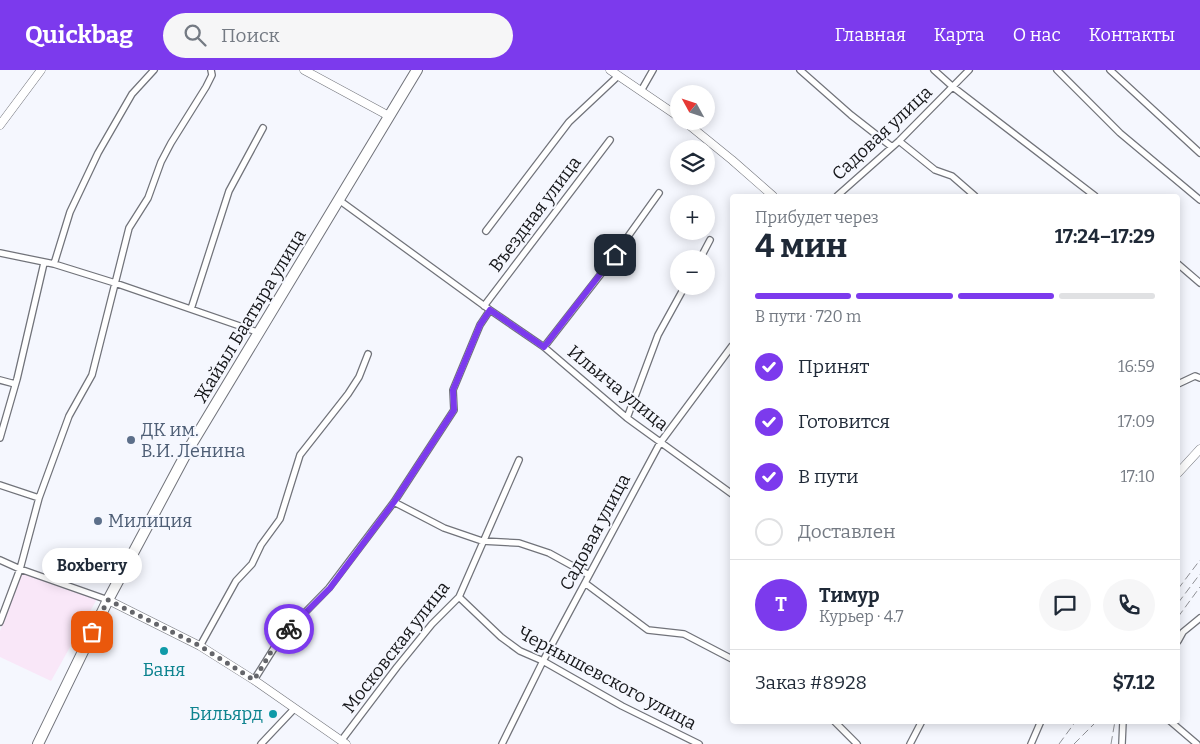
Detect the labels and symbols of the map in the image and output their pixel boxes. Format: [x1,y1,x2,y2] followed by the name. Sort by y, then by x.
[827,81,937,185] street label: Садовая улица
[670,85,715,130] north arrow
[484,152,586,276] street label: Въездная улица
[189,225,311,407] street label: Жайыл Баатыра улица
[594,234,636,276] pin
[563,341,673,435] street label: Ильича улица
[141,419,246,462] place label: ДК им. В.И. Ленина
[125,434,137,446] marker: ДК им. В.И. Ленина
[555,470,635,594] street label: Садовая улица
[108,510,192,532] place label: Милиция
[92,515,104,527] marker: Милиция
[42,547,142,582] callout: Boxberry
[338,577,454,717] street label: Московская улица
[264,604,314,654] courier
[71,611,113,653] pin
[514,621,700,735] street label: Чернышевского улица
[158,645,170,657] marker: Баня
[143,659,185,681] place label: Баня
[189,703,263,725] place label: Бильярд
[267,708,279,720] marker: Бильярд

